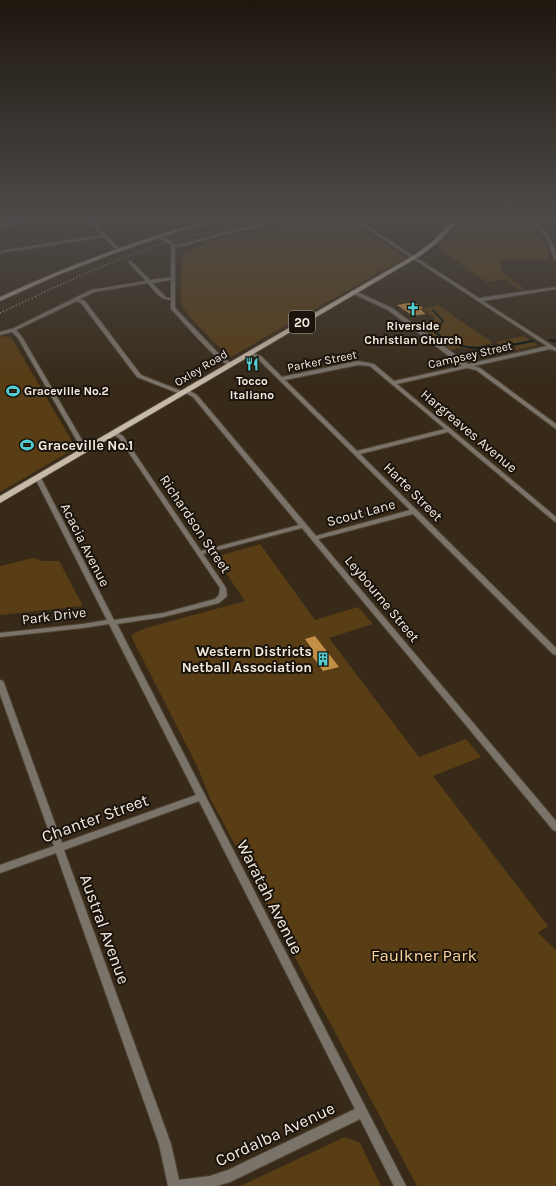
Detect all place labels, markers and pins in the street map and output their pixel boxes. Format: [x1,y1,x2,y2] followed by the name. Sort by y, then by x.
[405,301,421,317] church icon: Riverside Christian Church
[364,319,462,347] place label: Riverside Christian Church
[244,356,260,372] restaurant icon: Tocco Italiano
[230,374,274,402] place label: Tocco Italiano
[5,383,21,399] sports icon: Graceville No.2
[24,384,109,398] place label: Graceville No.2
[19,437,35,453] sports icon: Graceville No.1
[38,437,133,454] place label: Graceville No.1
[182,643,312,676] place label: Western Districts Netball Association
[315,651,331,667] building icon: Western Districts Netball Association

